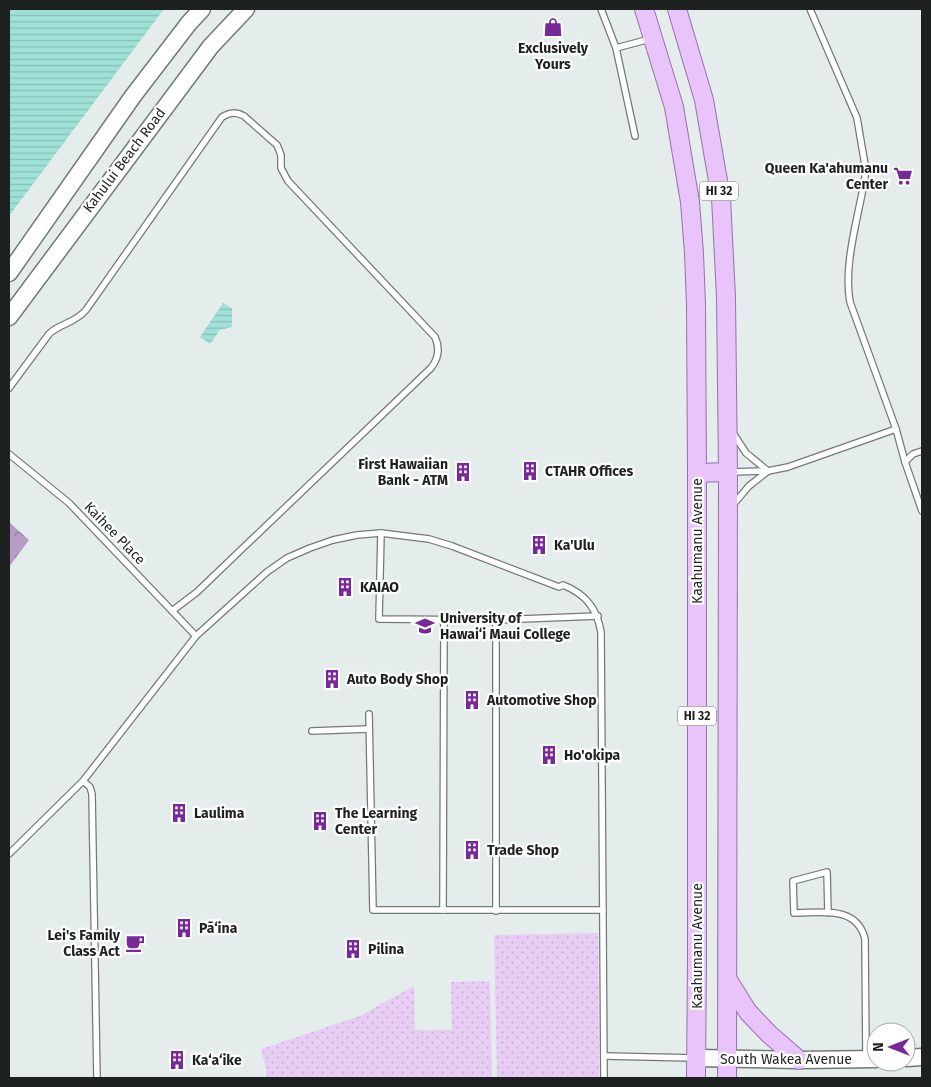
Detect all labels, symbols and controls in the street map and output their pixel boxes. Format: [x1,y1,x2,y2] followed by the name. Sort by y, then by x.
[542,16,564,38] shop icon: Exclusively Yours
[518,40,589,73] place label: Exclusively Yours
[80,105,169,216] street label: Kahului Beach Road
[765,160,888,193] place label: Queen Ka'ahumanu Center
[892,165,914,187] supermarket icon: Queen Ka'ahumanu Center
[700,182,738,200] road number: HI 32
[358,456,448,489] place label: First Hawaiian Bank - ATM
[519,460,541,482] building icon: CTAHR Offices
[452,461,474,483] building icon: First Hawaiian Bank - ATM
[545,463,634,480] place label: CTAHR Offices
[689,478,706,604] street label: Kaahumanu Avenue
[81,498,149,568] street label: Kaihee Place
[528,534,550,556] building icon: Ka'Ulu
[554,537,595,554] place label: Ka'Ulu
[334,576,356,598] building icon: KAIAO
[360,579,399,596] place label: KAIAO
[440,610,571,643] place label: University of Hawai‘i Maui College
[414,615,436,637] school or university icon: University of Hawai‘i Maui College
[321,668,343,690] building icon: Auto Body Shop
[346,671,448,688] place label: Auto Body Shop
[461,689,483,711] building icon: Automotive Shop
[486,692,597,709] place label: Automotive Shop
[678,706,716,726] road number: HI 32
[538,744,560,766] building icon: Ho'okipa
[564,747,621,764] place label: Ho'okipa
[168,802,190,824] building icon: Laulima
[194,805,245,822] place label: Laulima
[335,805,417,838] place label: The Learning Center
[309,810,331,832] building icon: The Learning Center
[461,839,483,861] building icon: Trade Shop
[487,842,559,859] place label: Trade Shop
[689,883,706,1009] street label: Kaahumanu Avenue
[173,917,195,939] building icon: Pā‘ina
[199,920,238,937] place label: Pā‘ina
[48,927,121,960] place label: Lei's Family Class Act
[124,932,146,954] cafe icon: Lei's Family Class Act
[342,938,364,960] building icon: Pilina
[368,941,405,958] place label: Pilina
[866,1022,916,1072] north arrow
[870,1042,887,1052] text: N
[166,1049,188,1071] building icon: Ka‘a‘ike
[720,1051,852,1068] street label: South Wakea Avenue
[192,1052,242,1069] place label: Ka‘a‘ike

